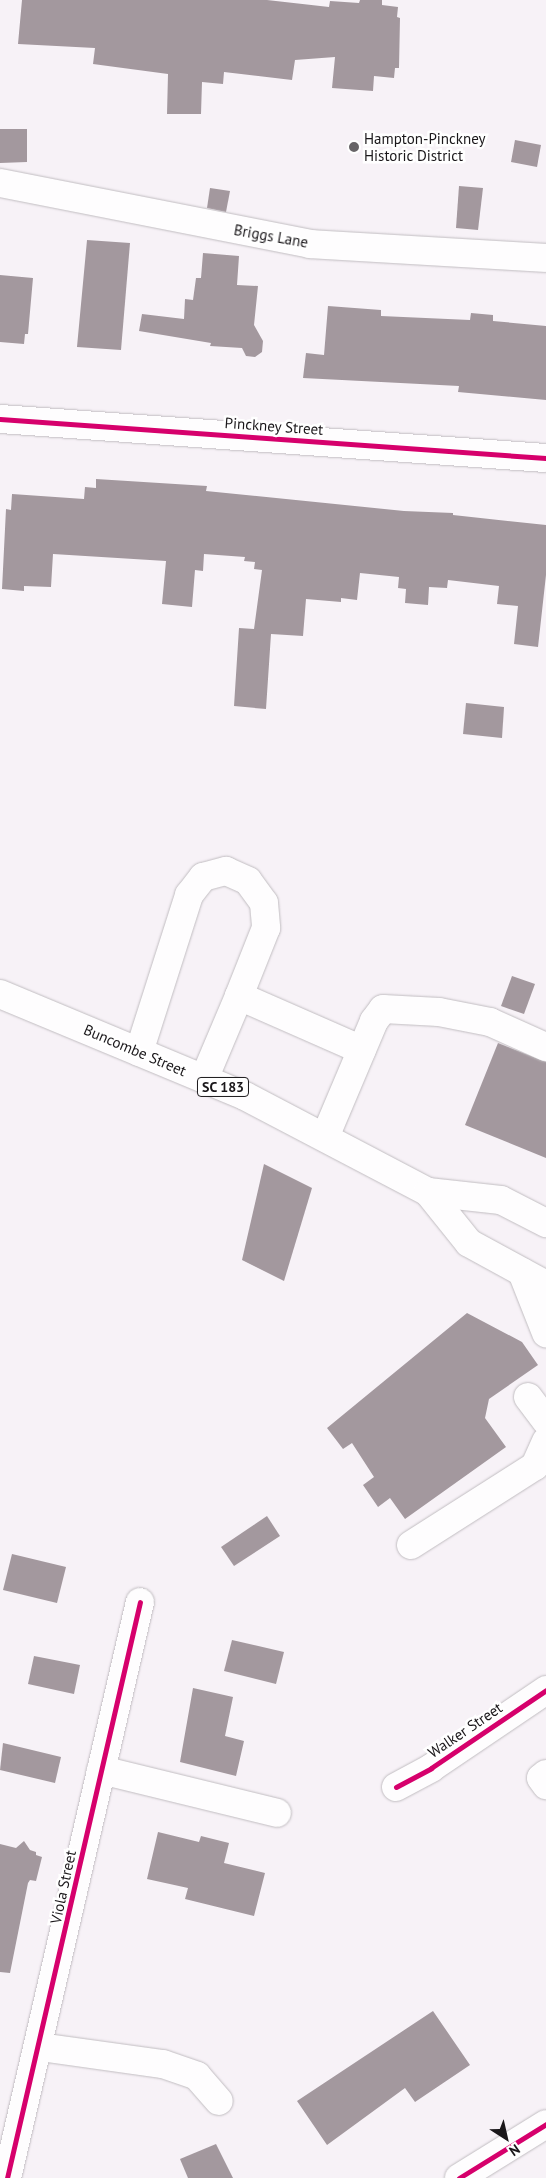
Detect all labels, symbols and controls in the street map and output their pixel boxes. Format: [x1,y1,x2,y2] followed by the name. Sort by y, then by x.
[364,129,485,164] place label: Hampton-Pinckney Historic District
[348,141,360,153] marker: Hampton-Pinckney Historic District
[232,221,310,251] street label: Briggs Lane
[224,414,324,438] street label: Pinckney Street
[81,1020,189,1080] street label: Buncombe Street
[196,1076,250,1098] road number: SC 183
[424,1699,506,1761] street label: Walker Street
[46,1849,80,1925] street label: Viola Street
[481,2113,531,2163] north arrow
[506,2140,524,2160] text: N

